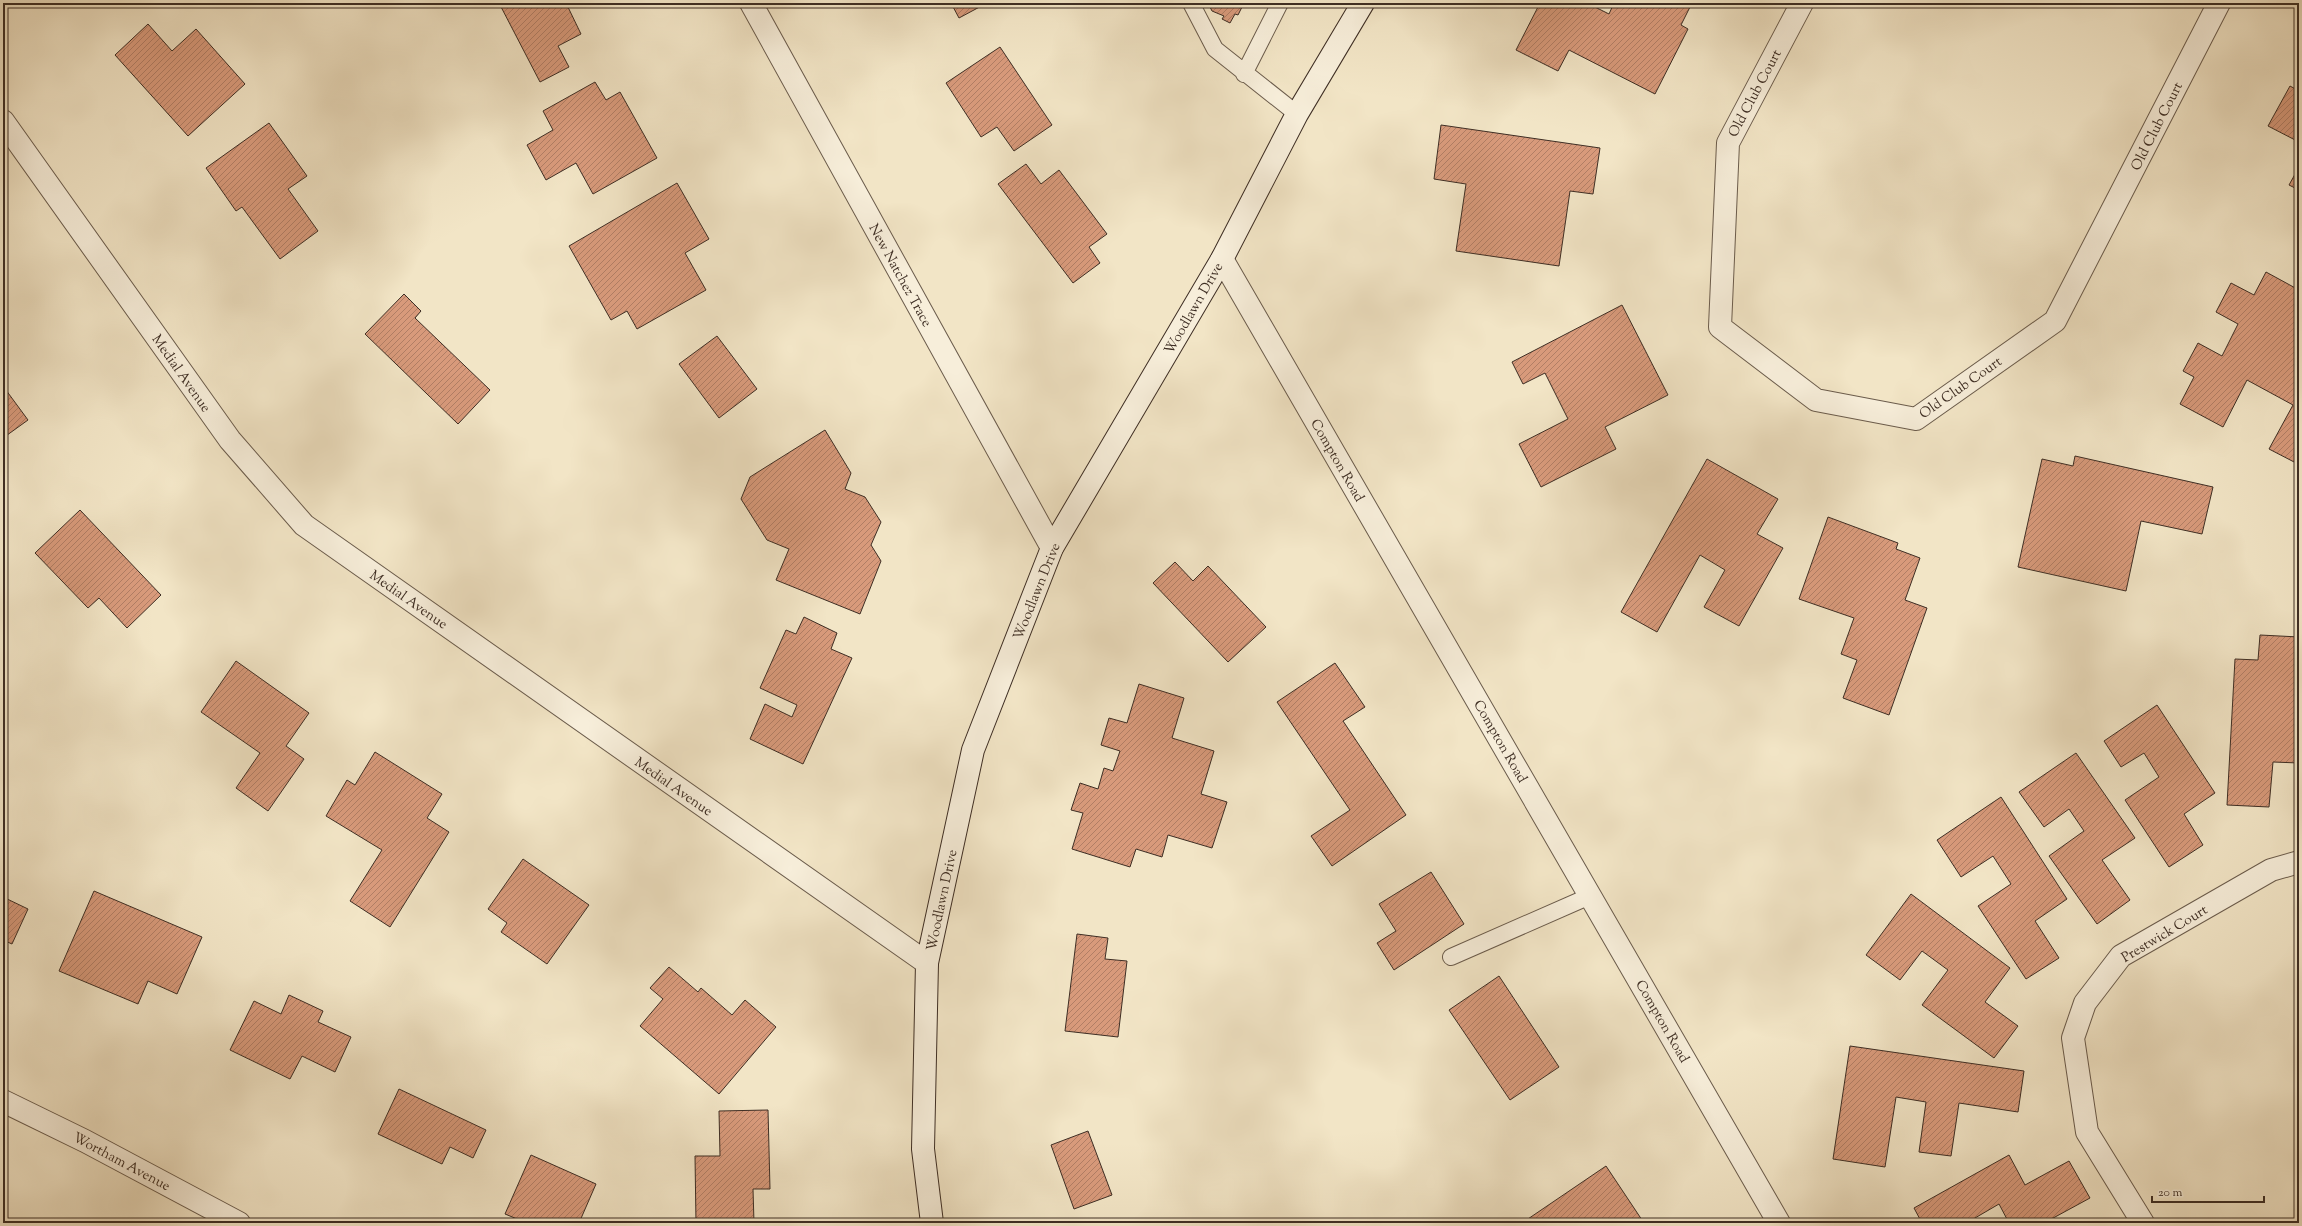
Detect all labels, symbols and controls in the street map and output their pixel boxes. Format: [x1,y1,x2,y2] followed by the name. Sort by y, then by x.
[1724,46,1787,141] street label: Old Club Court
[2127,79,2189,175] street label: Old Club Court
[863,221,936,331] street label: New Natchez Trace
[1160,259,1229,359] street label: Woodlawn Drive
[146,331,215,417] street label: Medial Avenue
[1916,353,2007,425] street label: Old Club Court
[1304,416,1368,506] street label: Compton Road
[1009,540,1066,643] street label: Woodlawn Drive
[365,566,451,635] street label: Medial Avenue
[1467,697,1531,787] street label: Compton Road
[630,753,716,822] street label: Medial Avenue
[922,848,963,953] street label: Woodlawn Drive
[2118,901,2212,968] street label: Prestwick Court
[1629,977,1693,1067] street label: Compton Road
[69,1129,173,1197] street label: Wortham Avenue
[2152,1178,2264,1204] scale bar
[2158,1184,2183,1202] text: 20 m

